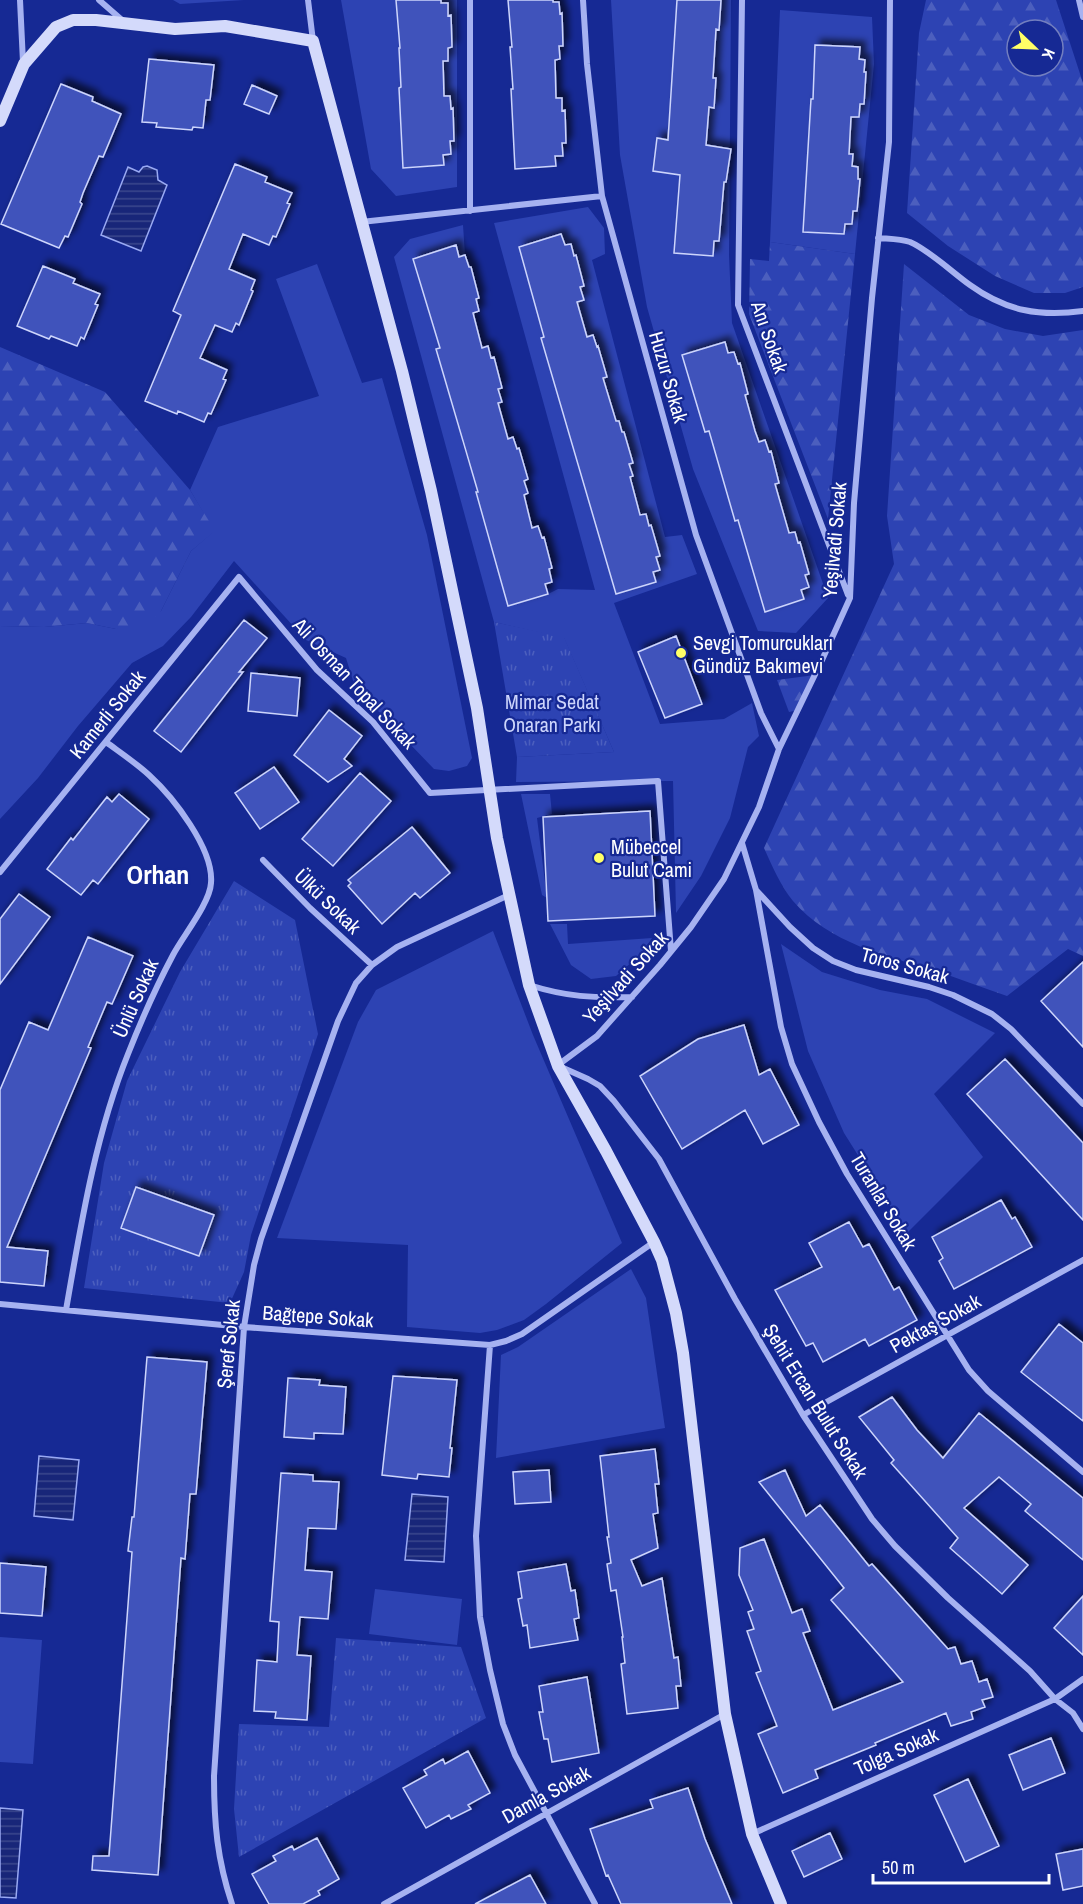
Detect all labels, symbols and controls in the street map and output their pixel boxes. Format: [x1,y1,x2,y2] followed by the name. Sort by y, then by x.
[1005,18,1065,78] north arrow
[1037,45,1061,63] text: K
[745,296,795,377] street label: Anı Sokak
[643,328,695,427] street label: Huzur Sokak
[815,480,853,599] street label: Yeşilvadi Sokak
[286,611,423,755] street label: Ali Osman Topal Sokak
[693,629,833,679] place label: Sevgi Tomurcukları Gündüz Bakımevi
[674,646,688,660] marker: Sevgi Tomurcukları Gündüz Bakımevi
[63,663,152,764] street label: Kamerli Sokak
[503,688,601,738] park label: Mimar Sedat Onaran Parkı
[611,833,692,883] place label: Mübeccel Bulut Cami
[592,851,606,865] marker: Mübeccel Bulut Cami
[127,857,189,892] district label: Orhan
[289,862,368,940] street label: Ülkü Sokak
[576,924,674,1029] street label: Yeşilvadi Sokak
[858,940,953,990] street label: Toros Sokak
[106,953,165,1042] street label: Ünlü Sokak
[844,1147,924,1256] street label: Turanlar Sokak
[885,1286,986,1359] street label: Pektaş Sokak
[210,1297,246,1390] street label: Şeref Sokak
[262,1299,375,1333] street label: Bağtepe Sokak
[757,1318,875,1484] street label: Şehit Ercan Bulut Sokak
[850,1720,943,1782] street label: Tolga Sokak
[497,1758,596,1829] street label: Damla Sokak
[873,1847,1048,1885] scale bar
[882,1855,915,1880] text: 50 m

